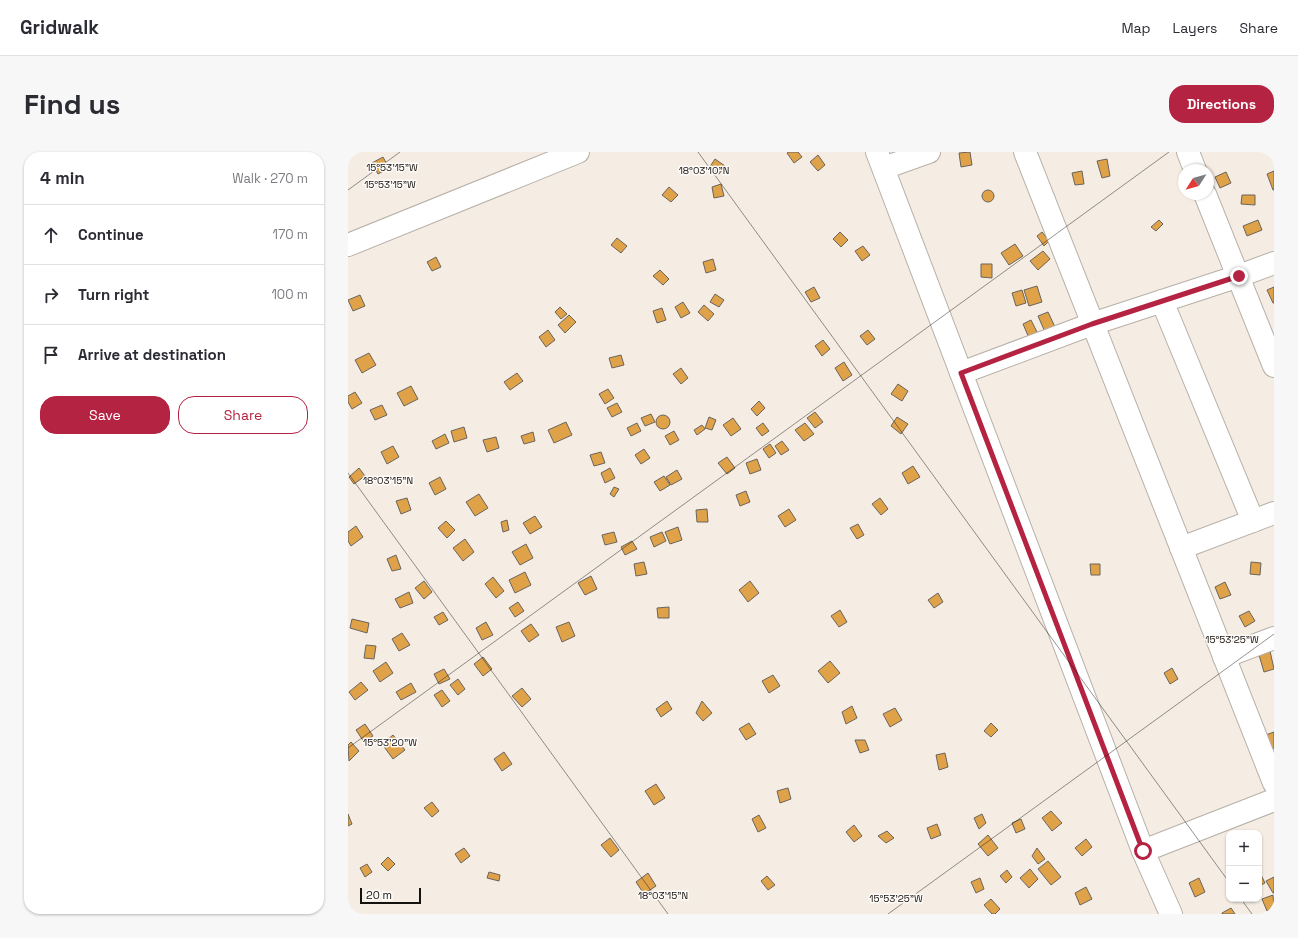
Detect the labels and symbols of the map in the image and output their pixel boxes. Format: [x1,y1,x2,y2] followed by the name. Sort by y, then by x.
[366,161,418,174] text: 15°53'15"W
[679,164,729,177] text: 18°03'10"N
[1178,164,1214,200] north arrow
[364,178,416,191] text: 15°53'15"W
[1230,267,1248,285] route end
[363,474,413,487] text: 18°03'15"N
[1205,633,1259,646] text: 15°53'25"W
[363,736,417,749] text: 15°53'20"W
[1134,842,1152,860] route start
[360,886,421,905] scale bar
[638,889,688,902] text: 18°03'15"N
[869,892,923,905] text: 15°53'25"W

